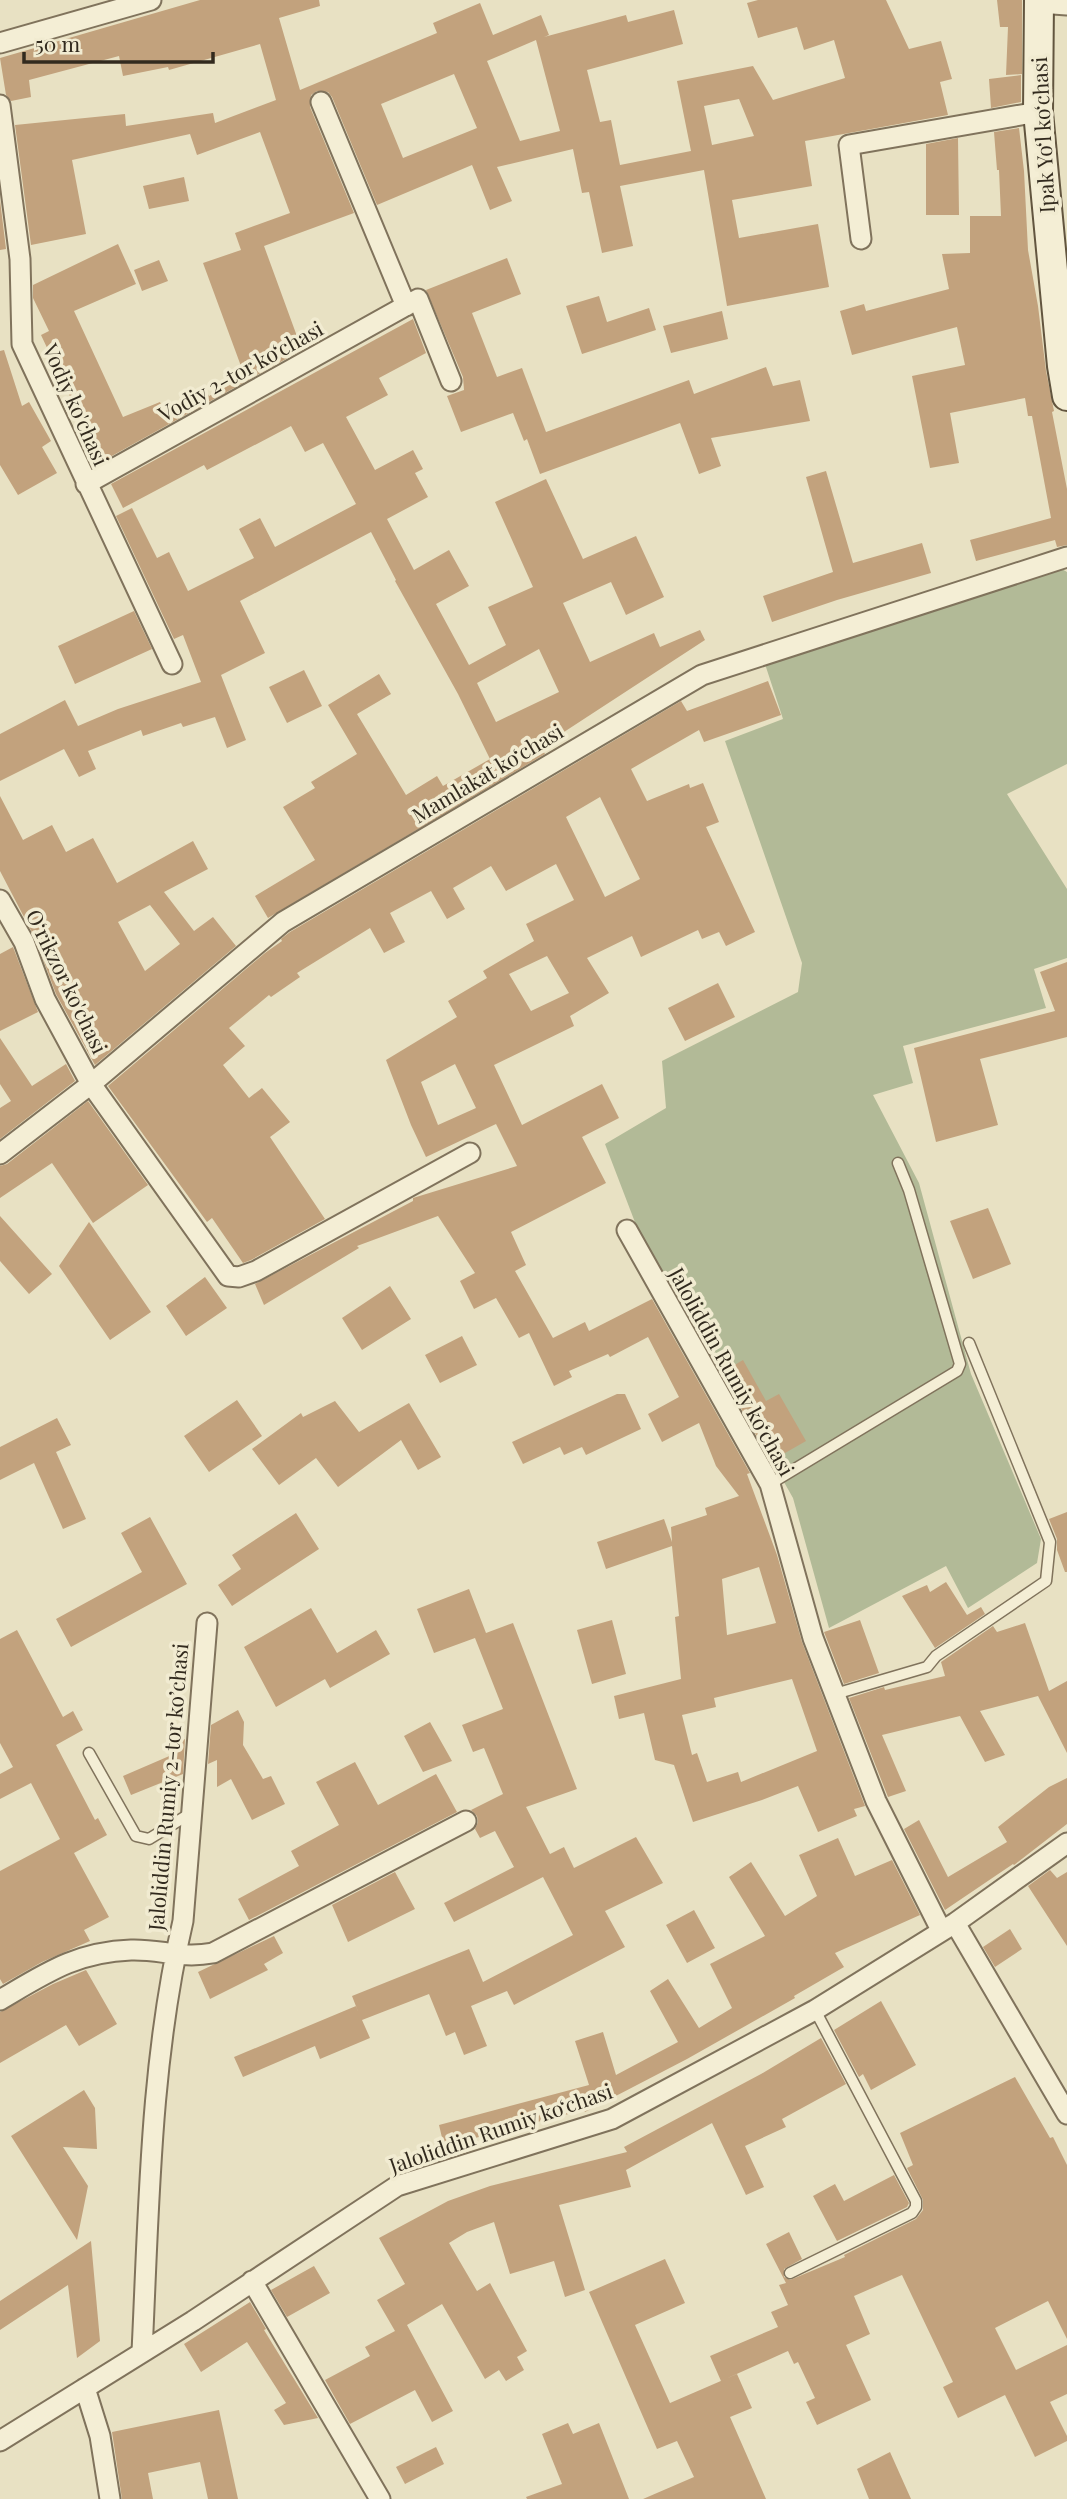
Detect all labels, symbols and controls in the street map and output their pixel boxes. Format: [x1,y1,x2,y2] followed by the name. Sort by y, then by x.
[24,21,214,65] scale bar
[35,29,81,57] text: 50 m
[1024,56,1060,214] street label: Ipak Yoʻl koʻchasi
[152,313,327,428] street label: Vodiy 2-tor ko‘chasi
[37,338,116,470] street label: Vodiy ko'chasi
[406,716,568,828] street label: Mamlakat koʻchasi
[21,904,115,1058] street label: Oʻrikzor ko'chasi
[663,1261,802,1480] street label: Jaloliddin Rumiy koʻchasi
[140,1642,194,1933] street label: Jaloliddin Rumiy 2-tor koʼchasi
[384,2076,616,2179] street label: Jaloliddin Rumiy koʻchasi

